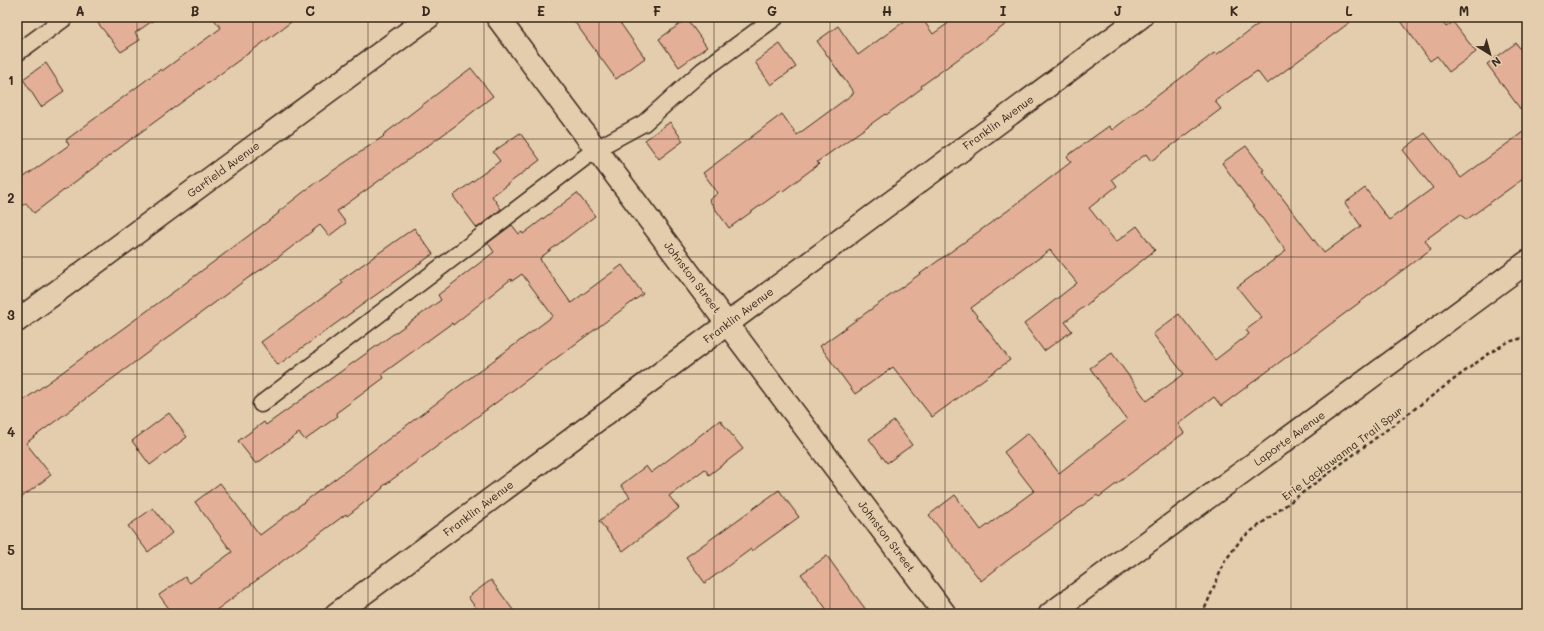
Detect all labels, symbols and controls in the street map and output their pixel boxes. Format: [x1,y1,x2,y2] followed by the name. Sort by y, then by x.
[75,2,85,19] text: A
[191,2,200,19] text: B
[305,2,315,19] text: C
[421,2,431,19] text: D
[537,2,545,19] text: E
[653,2,661,19] text: F
[767,2,777,19] text: G
[882,2,892,19] text: H
[1000,2,1007,19] text: I
[1114,2,1122,19] text: J
[1230,2,1239,19] text: K
[1345,2,1353,19] text: L
[1459,2,1469,19] text: M
[1470,34,1510,74] north arrow
[1488,54,1504,71] text: N
[8,71,14,88] text: 1
[960,91,1037,153] street label: Franklin Avenue
[184,137,262,200] street label: Garfield Avenue
[7,189,15,206] text: 2
[661,238,725,316] street label: Johnston Street
[700,284,776,346] street label: Franklin Avenue
[7,306,15,323] text: 3
[1278,402,1406,504] street label: Erie Lackawanna Trail Spur
[1250,407,1328,469] street label: Laporte Avenue
[7,423,15,440] text: 4
[440,477,516,539] street label: Franklin Avenue
[855,497,919,575] street label: Johnston Street
[7,541,15,558] text: 5

